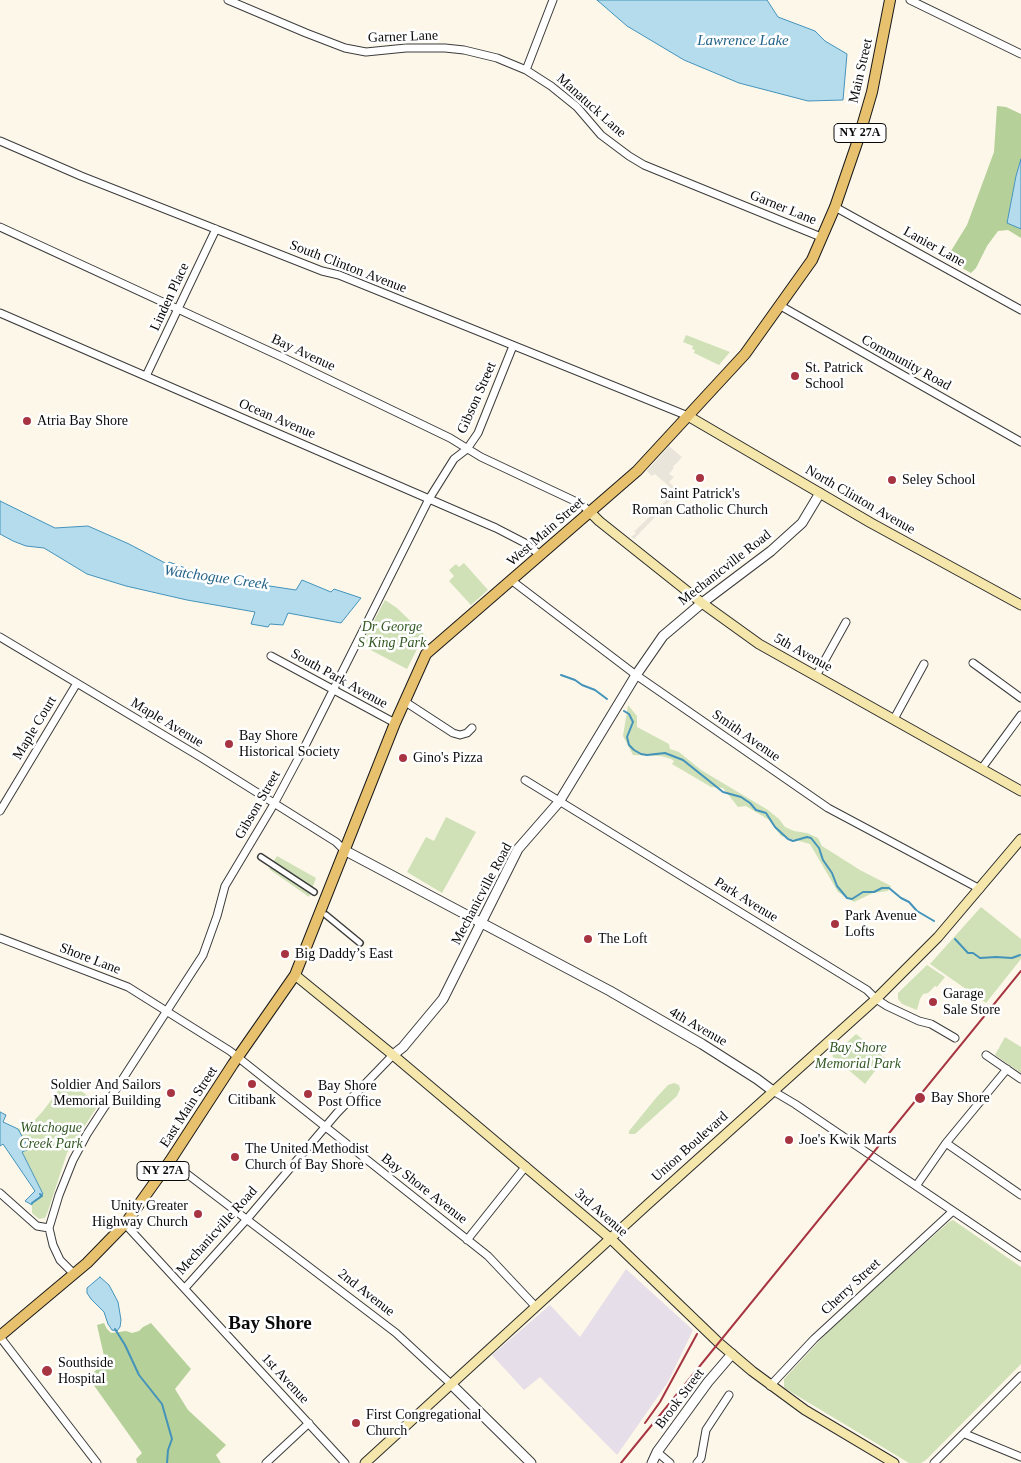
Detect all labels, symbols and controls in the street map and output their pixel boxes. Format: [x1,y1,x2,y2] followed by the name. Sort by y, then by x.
[368,27,438,47] street label: Garner Lane
[697,32,789,50] water label: Lawrence Lake
[845,37,877,105] street label: Main Street
[553,70,629,142] street label: Manatuck Lane
[834,124,886,142] road number: NY 27A
[747,187,819,229] street label: Garner Lane
[900,223,968,271] street label: Lanier Lane
[287,237,409,297] street label: South Clinton Avenue
[147,260,193,334] street label: Linden Place
[268,331,338,375] street label: Bay Avenue
[858,331,954,395] street label: Community Road
[454,360,500,436] street label: Gibson Street
[805,360,863,392] place label: St. Patrick School
[789,370,801,382] marker: St. Patrick School
[236,395,318,443] street label: Ocean Avenue
[37,413,128,429] place label: Atria Bay Shore
[21,415,33,427] marker: Atria Bay Shore
[802,462,918,538] street label: North Clinton Avenue
[694,472,706,484] marker: Saint Patrick's Roman Catholic Church
[902,472,975,488] place label: Seley School
[886,474,898,486] marker: Seley School
[632,486,768,518] place label: Saint Patrick's Roman Catholic Church
[504,494,588,570] street label: West Main Street
[675,527,775,609] street label: Mechanicville Road
[163,562,269,594] water label: Watchogue Creek
[358,619,426,652] park label: Dr George S King Park
[771,630,835,676] street label: 5th Avenue
[288,646,390,712] street label: South Park Avenue
[9,693,61,763] street label: Maple Court
[128,695,206,751] street label: Maple Avenue
[709,706,783,766] street label: Smith Avenue
[239,728,340,760] place label: Bay Shore Historical Society
[223,738,235,750] marker: Bay Shore Historical Society
[413,750,483,766] place label: Gino's Pizza
[397,752,409,764] marker: Gino's Pizza
[232,768,284,842] street label: Gibson Street
[448,840,516,948] street label: Mechanicville Road
[711,874,781,926] street label: Park Avenue
[845,908,917,940] place label: Park Avenue Lofts
[829,918,841,930] marker: Park Avenue Lofts
[598,931,647,947] place label: The Loft
[582,933,594,945] marker: The Loft
[57,940,123,978] street label: Shore Lane
[295,946,393,962] place label: Big Daddy’s East
[279,948,291,960] marker: Big Daddy’s East
[943,986,1000,1019] place label: Garage Sale Store
[927,996,939,1008] marker: Garage Sale Store
[666,1004,730,1050] street label: 4th Avenue
[815,1040,901,1072] park label: Bay Shore Memorial Park
[157,1063,221,1151] street label: East Main Street
[51,1077,161,1110] place label: Soldier And Sailors Memorial Building
[246,1078,258,1090] marker: Citibank
[318,1078,381,1110] place label: Bay Shore Post Office
[165,1087,177,1099] marker: Soldier And Sailors Memorial Building
[302,1088,314,1100] marker: Bay Shore Post Office
[931,1090,990,1106] place label: Bay Shore
[913,1091,927,1105] marker: Bay Shore
[228,1092,276,1108] place label: Citibank
[648,1108,732,1186] street label: Union Boulevard
[19,1120,83,1152] park label: Watchogue Creek Park
[799,1132,896,1148] place label: Joe's Kwik Marts
[783,1134,795,1146] marker: Joe's Kwik Marts
[245,1141,369,1174] place label: The United Methodist Church of Bay Shore
[378,1150,470,1228] street label: Bay Shore Avenue
[229,1151,241,1163] marker: The United Methodist Church of Bay Shore
[137,1162,189,1180] road number: NY 27A
[173,1183,261,1279] street label: Mechanicville Road
[571,1185,631,1241] street label: 3rd Avenue
[92,1198,188,1230] place label: Unity Greater Highway Church
[192,1208,204,1220] marker: Unity Greater Highway Church
[818,1255,884,1319] street label: Cherry Street
[334,1266,398,1320] street label: 2nd Avenue
[228,1313,312,1335] district label: Bay Shore
[258,1350,312,1408] street label: 1st Avenue
[58,1355,113,1388] place label: Southside Hospital
[40,1364,54,1378] marker: Southside Hospital
[652,1366,708,1432] street label: Brook Street
[366,1407,481,1440] place label: First Congregational Church
[350,1417,362,1429] marker: First Congregational Church

